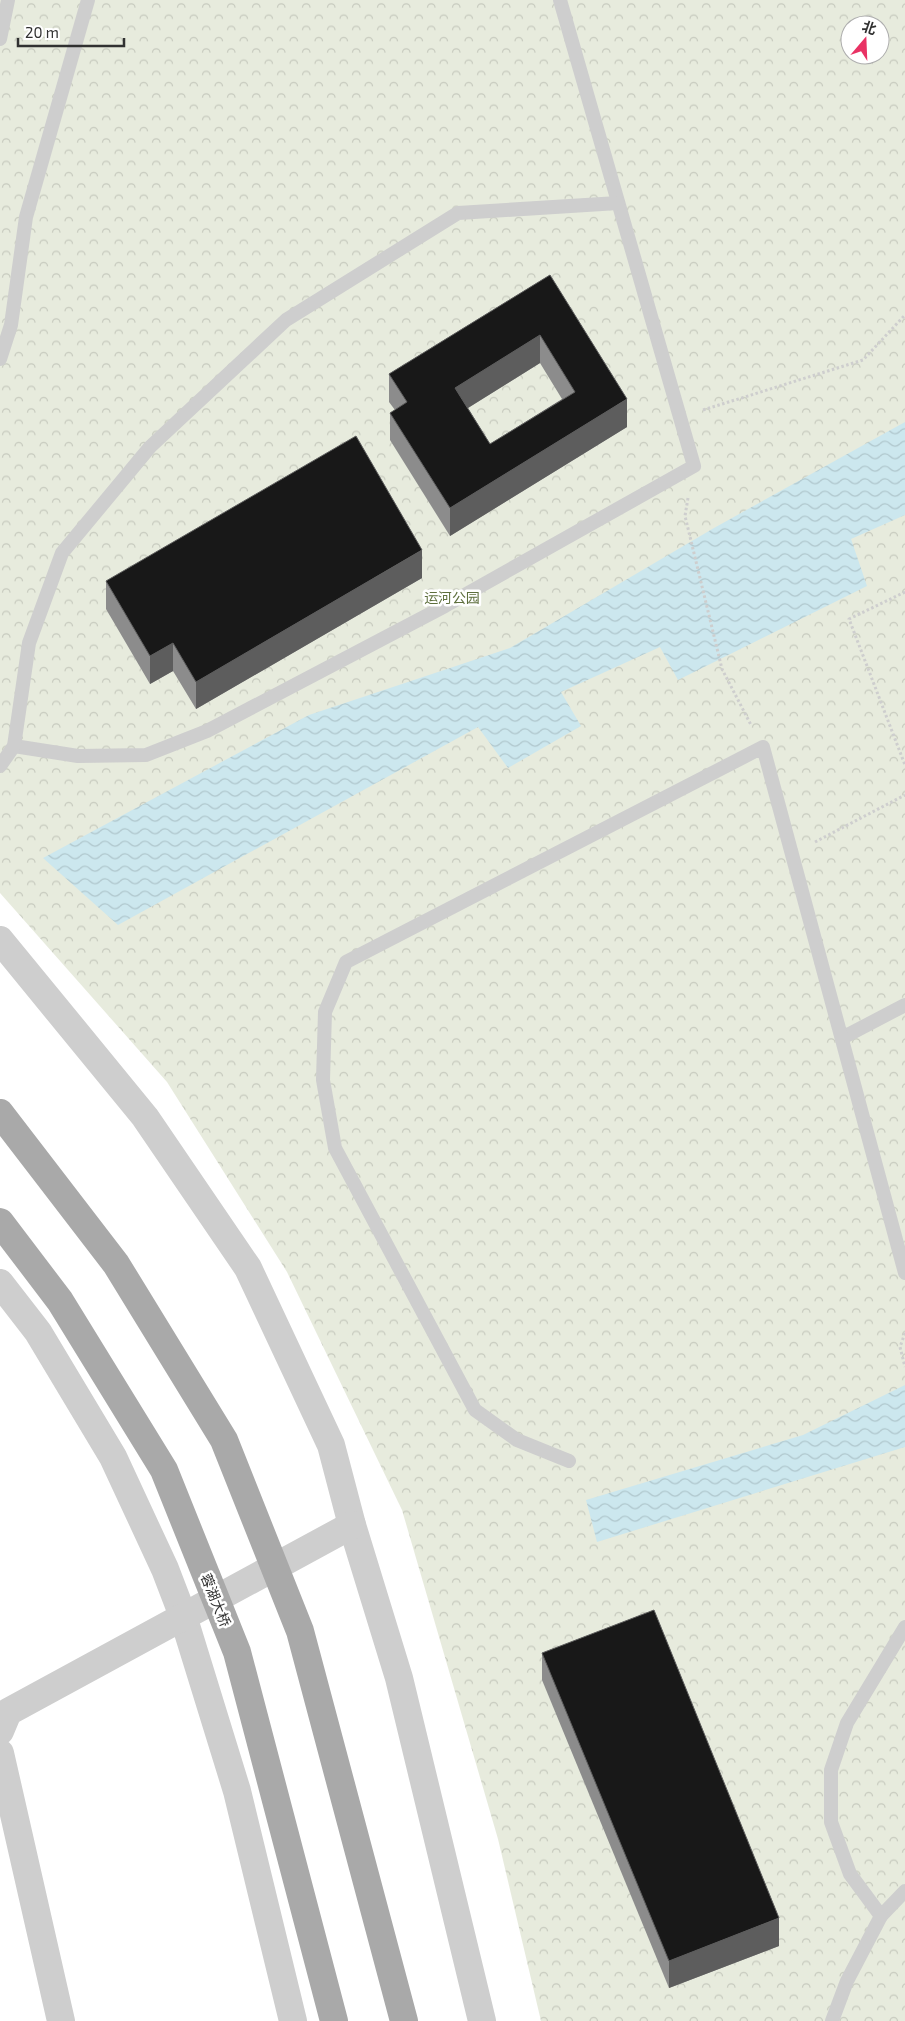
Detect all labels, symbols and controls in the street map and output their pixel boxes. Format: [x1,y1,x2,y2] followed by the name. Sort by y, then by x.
[18,15,124,47] scale bar
[840,15,890,65] north arrow
[860,17,879,38] text: 北
[25,23,59,41] text: 20 m
[424,589,480,606] park label: 运河公园
[198,1571,234,1629] street label: 蓉湖大桥

